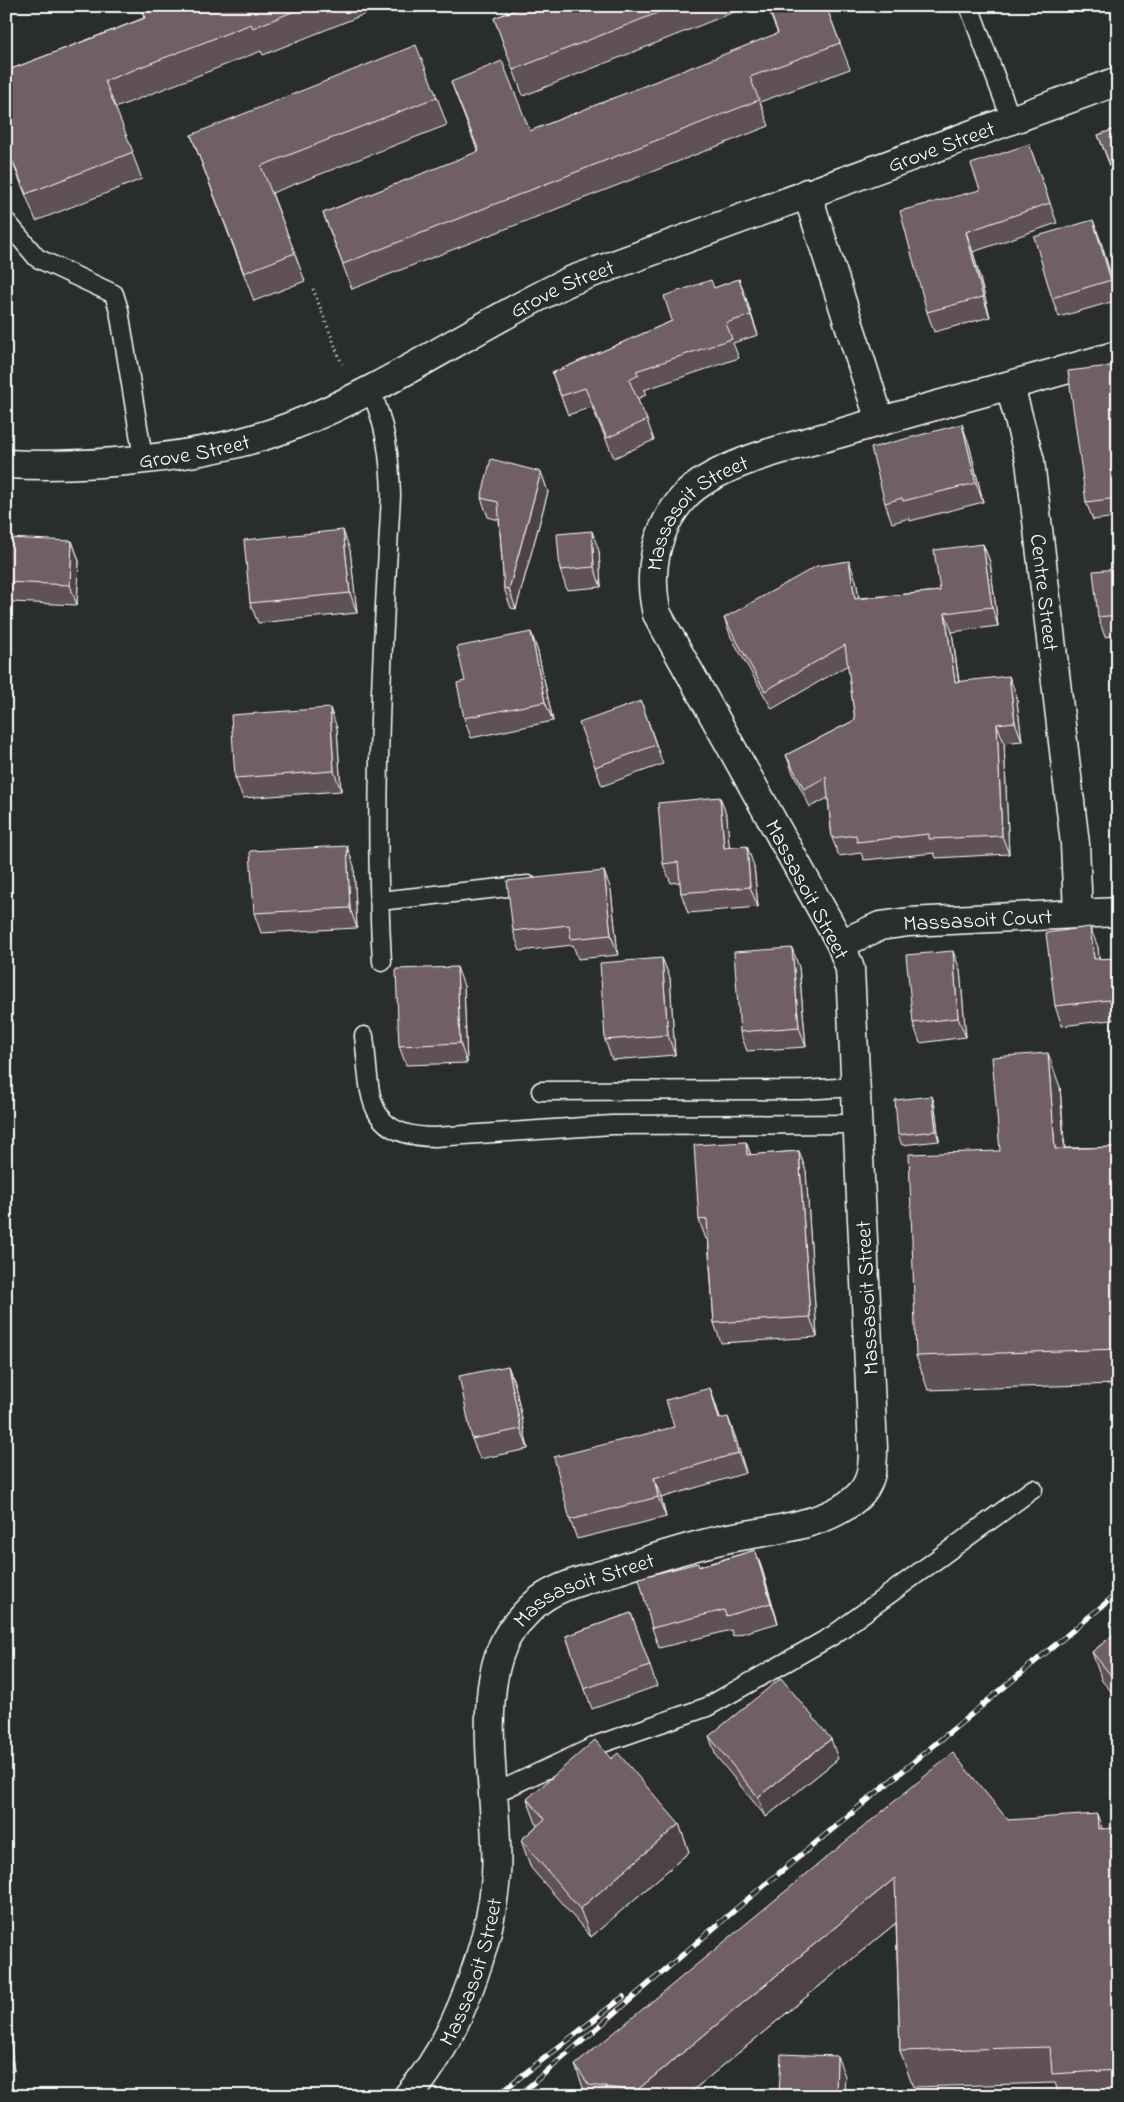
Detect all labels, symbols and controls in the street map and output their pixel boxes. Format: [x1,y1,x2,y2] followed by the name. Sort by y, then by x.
[884,114,1001,183] street label: Grove Street
[505,253,620,328] street label: Grove Street
[137,427,255,479] street label: Grove Street
[640,448,754,573] street label: Massasoit Street
[1020,532,1065,654] street label: Centre Street
[755,815,856,967] street label: Massasoit Street
[902,902,1054,941] street label: Massasoit Court
[849,1219,889,1376] street label: Massasoit Street
[507,1546,660,1636] street label: Massasoit Street
[432,1895,512,2053] street label: Massasoit Street

